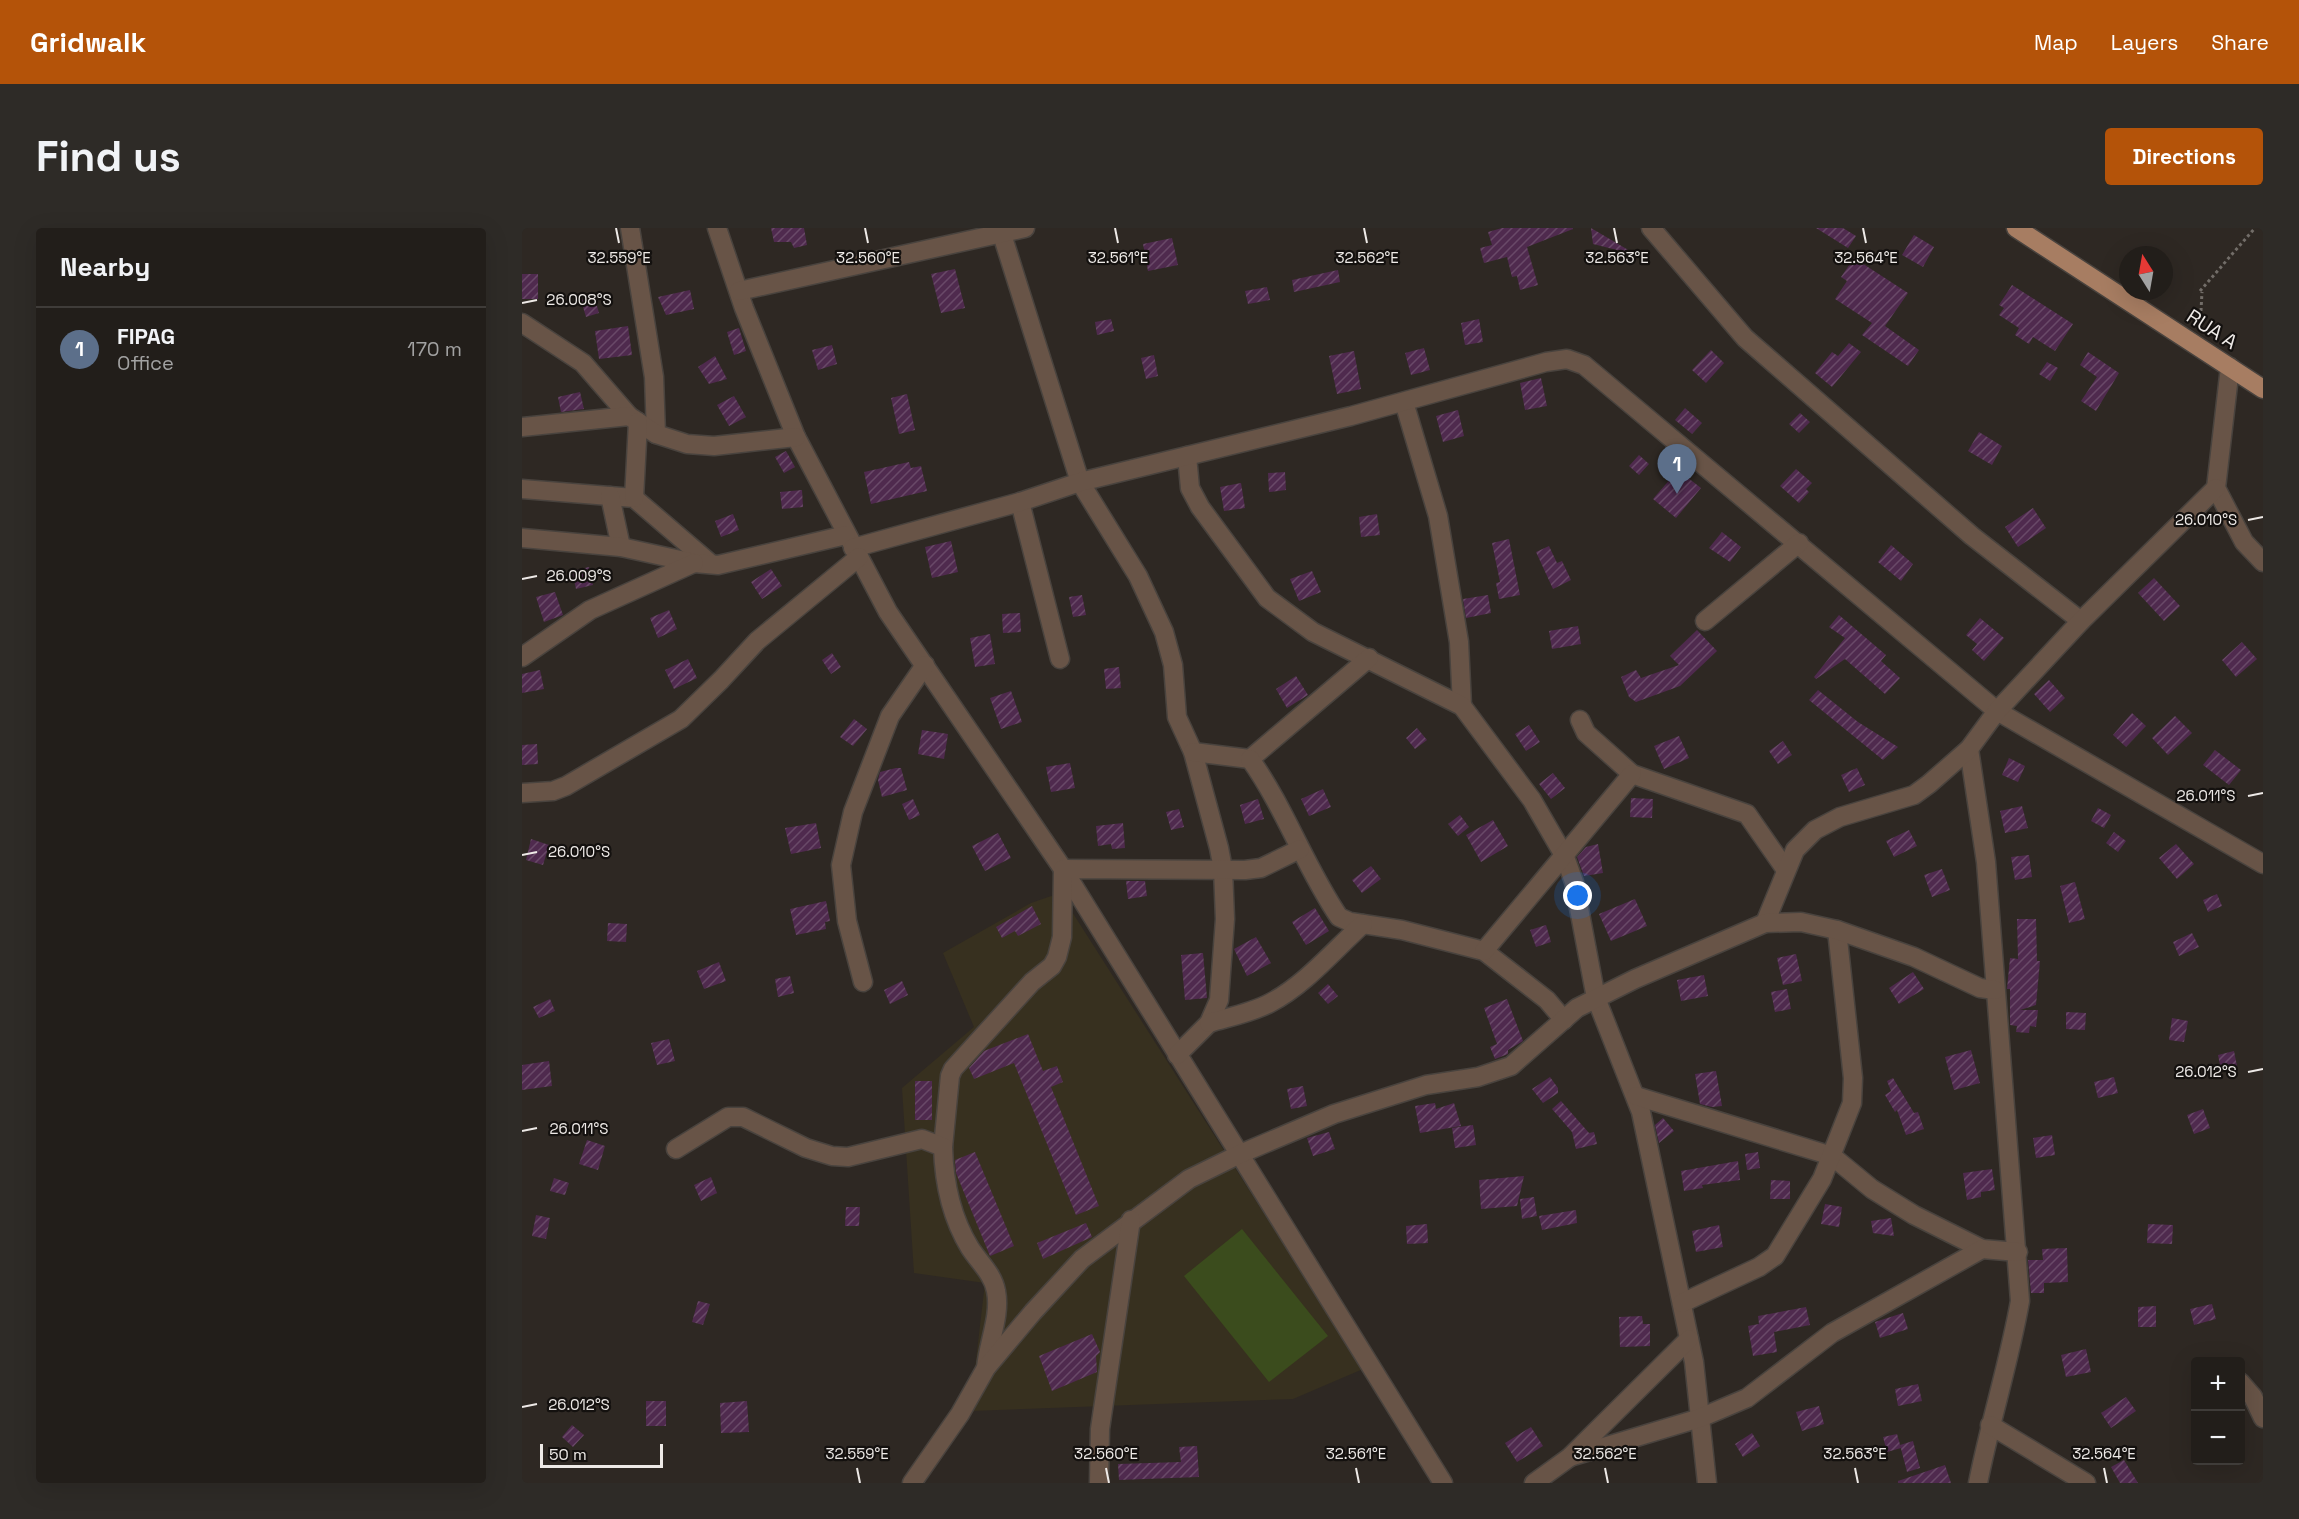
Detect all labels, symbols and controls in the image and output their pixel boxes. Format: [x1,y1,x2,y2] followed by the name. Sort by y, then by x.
[30,24,146,60] text: Gridwalk
[2034,29,2078,56] text: Map
[2111,29,2178,56] text: Layers
[2211,29,2269,56] text: Share
[2105,128,2263,185] button: Directions
[36,130,181,183] text: Find us
[2119,246,2173,300] north arrow
[587,248,651,267] text: 32.559°E
[836,248,900,267] text: 32.560°E
[1088,248,1148,267] text: 32.561°E
[1335,248,1399,267] text: 32.562°E
[1585,248,1649,267] text: 32.563°E
[1834,248,1898,267] text: 32.564°E
[60,250,150,284] text: Nearby
[546,290,612,309] text: 26.008°S
[2182,303,2243,355] street label: RUA A
[117,322,175,350] text: FIPAG
[75,336,84,362] text: 1
[407,336,462,362] text: 170 m
[117,350,174,376] text: Office
[1658,444,1696,494] pin: 1
[2175,510,2237,529] text: 26.010°S
[546,566,612,585] text: 26.009°S
[2177,786,2235,805] text: 26.011°S
[548,842,610,861] text: 26.010°S
[1563,881,1592,910] your location
[2175,1062,2237,1081] text: 26.012°S
[550,1119,608,1138] text: 26.011°S
[2191,1357,2245,1465] map controls
[2191,1357,2245,1411] button: +
[548,1395,610,1414] text: 26.012°S
[2191,1411,2245,1465] button: −
[540,1441,663,1468] scale bar
[549,1444,587,1465] text: 50 m
[825,1444,889,1463] text: 32.559°E
[1074,1444,1138,1463] text: 32.560°E
[1326,1444,1386,1463] text: 32.561°E
[1573,1444,1637,1463] text: 32.562°E
[1823,1444,1887,1463] text: 32.563°E
[2072,1444,2136,1463] text: 32.564°E

